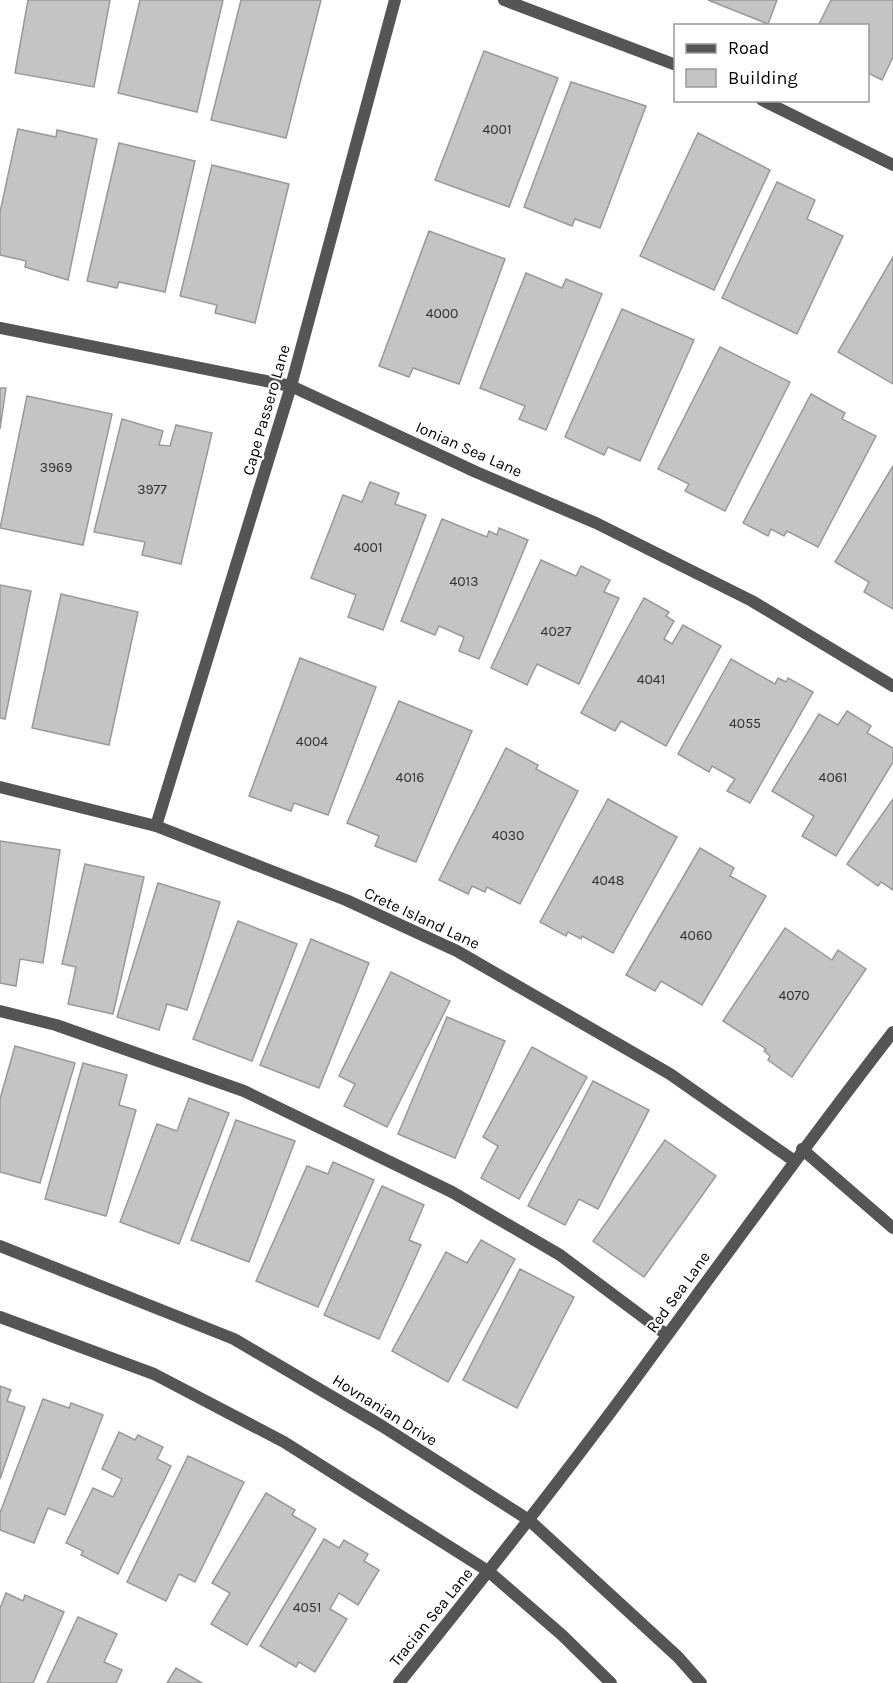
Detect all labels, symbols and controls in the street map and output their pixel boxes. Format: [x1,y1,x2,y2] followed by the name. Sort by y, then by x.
[674,24,869,102] legend
[728,37,769,59] text: Road
[728,67,798,89] text: Building
[482,121,512,138] house number: 4001
[426,305,458,322] house number: 4000
[238,342,294,478] street label: Cape Passero Lane
[413,417,525,481] street label: Ionian Sea Lane
[40,459,72,476] house number: 3969
[137,481,167,498] house number: 3977
[353,539,383,556] house number: 4001
[449,573,479,590] house number: 4013
[541,623,572,640] house number: 4027
[637,671,665,688] house number: 4041
[729,715,761,732] house number: 4055
[296,733,328,750] house number: 4004
[396,769,424,786] house number: 4016
[819,769,847,786] house number: 4061
[492,827,524,844] house number: 4030
[592,872,624,889] house number: 4048
[361,883,483,953] street label: Crete Island Lane
[680,927,712,944] house number: 4060
[778,987,810,1004] house number: 4070
[642,1248,714,1336] street label: Red Sea Lane
[329,1370,441,1450] street label: Hovnanian Drive
[385,1564,477,1670] street label: Tracian Sea Lane
[293,1599,321,1616] house number: 4051

